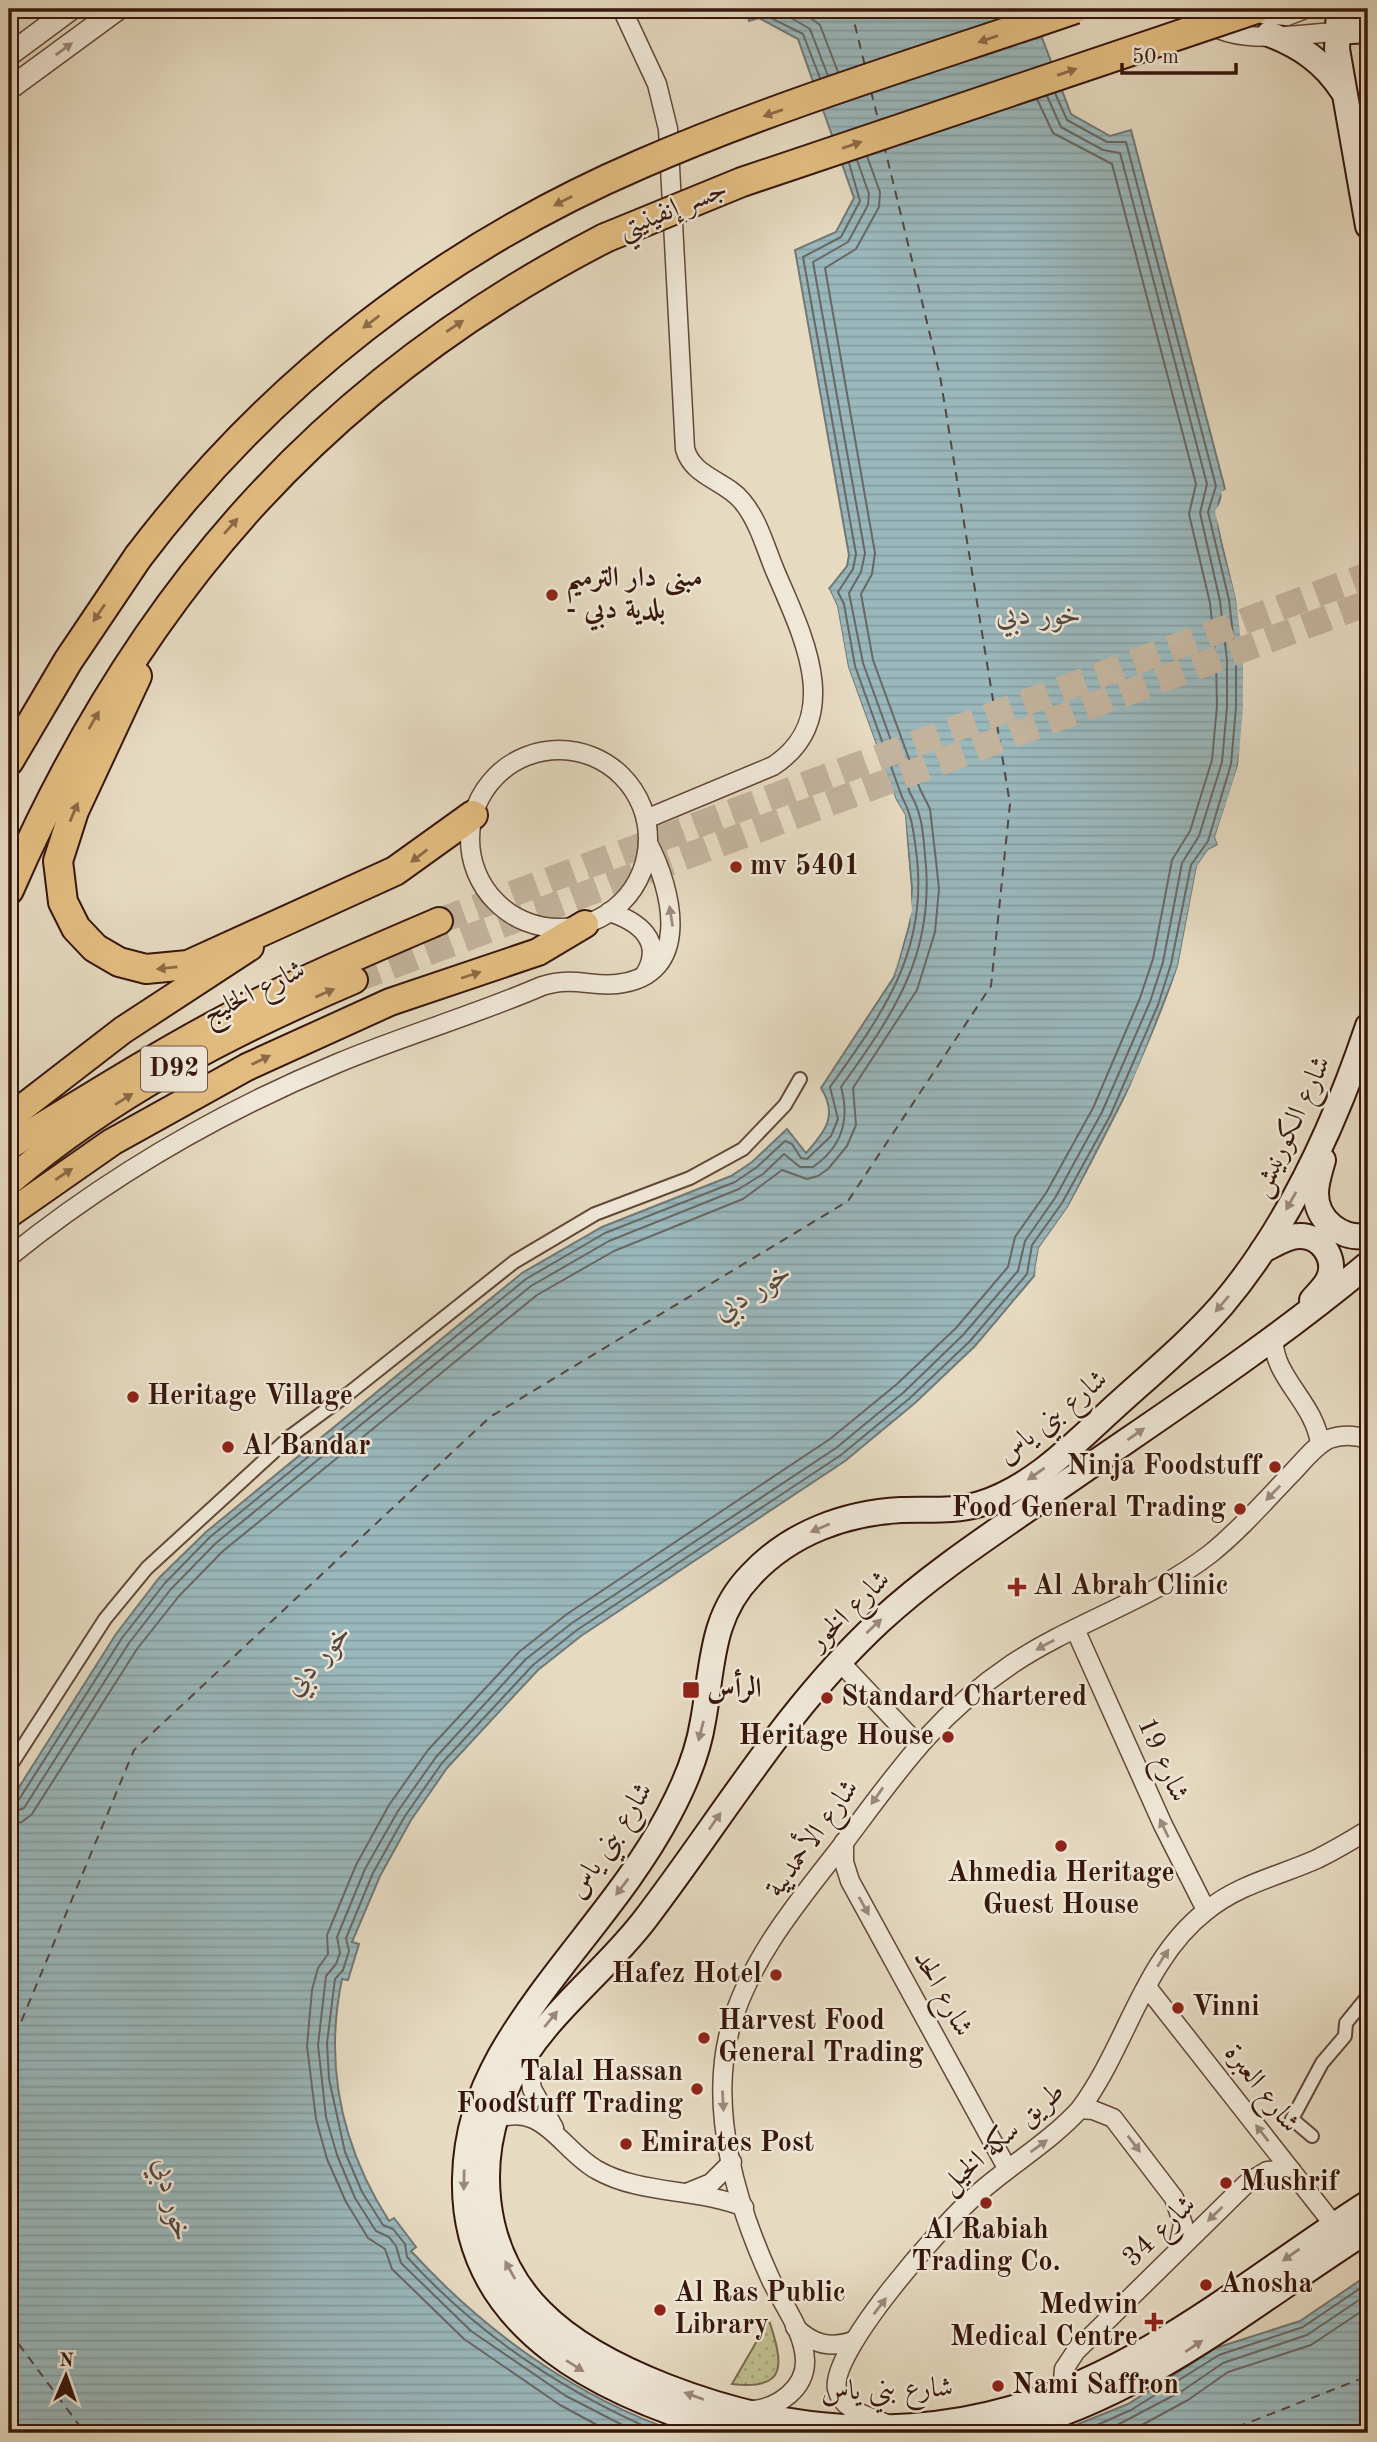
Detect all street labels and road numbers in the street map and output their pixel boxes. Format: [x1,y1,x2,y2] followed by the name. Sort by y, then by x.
[614,175,735,254] street label: جسر إنفينيتي
[198,956,313,1037] street label: شارع الخليج
[141,1046,207,1092] road number: D92
[1245,1051,1343,1205] street label: شارع الكورنيش
[993,1365,1118,1477] street label: شارع بني ياس
[802,1566,901,1663] street label: شارع الخور
[1125,1714,1193,1809] street label: شارع 19
[756,1771,870,1907] street label: شارع الأحمديية
[563,1778,665,1908] street label: شارع بني ياس
[901,1946,977,2045] street label: شارع الحد
[1213,2040,1304,2143] street label: شارع العبرة
[934,2076,1072,2202] street label: طريق سكة الخيل
[1118,2191,1207,2278] street label: شارع 34
[820,2375,954,2415] street label: شارع بني ياس

